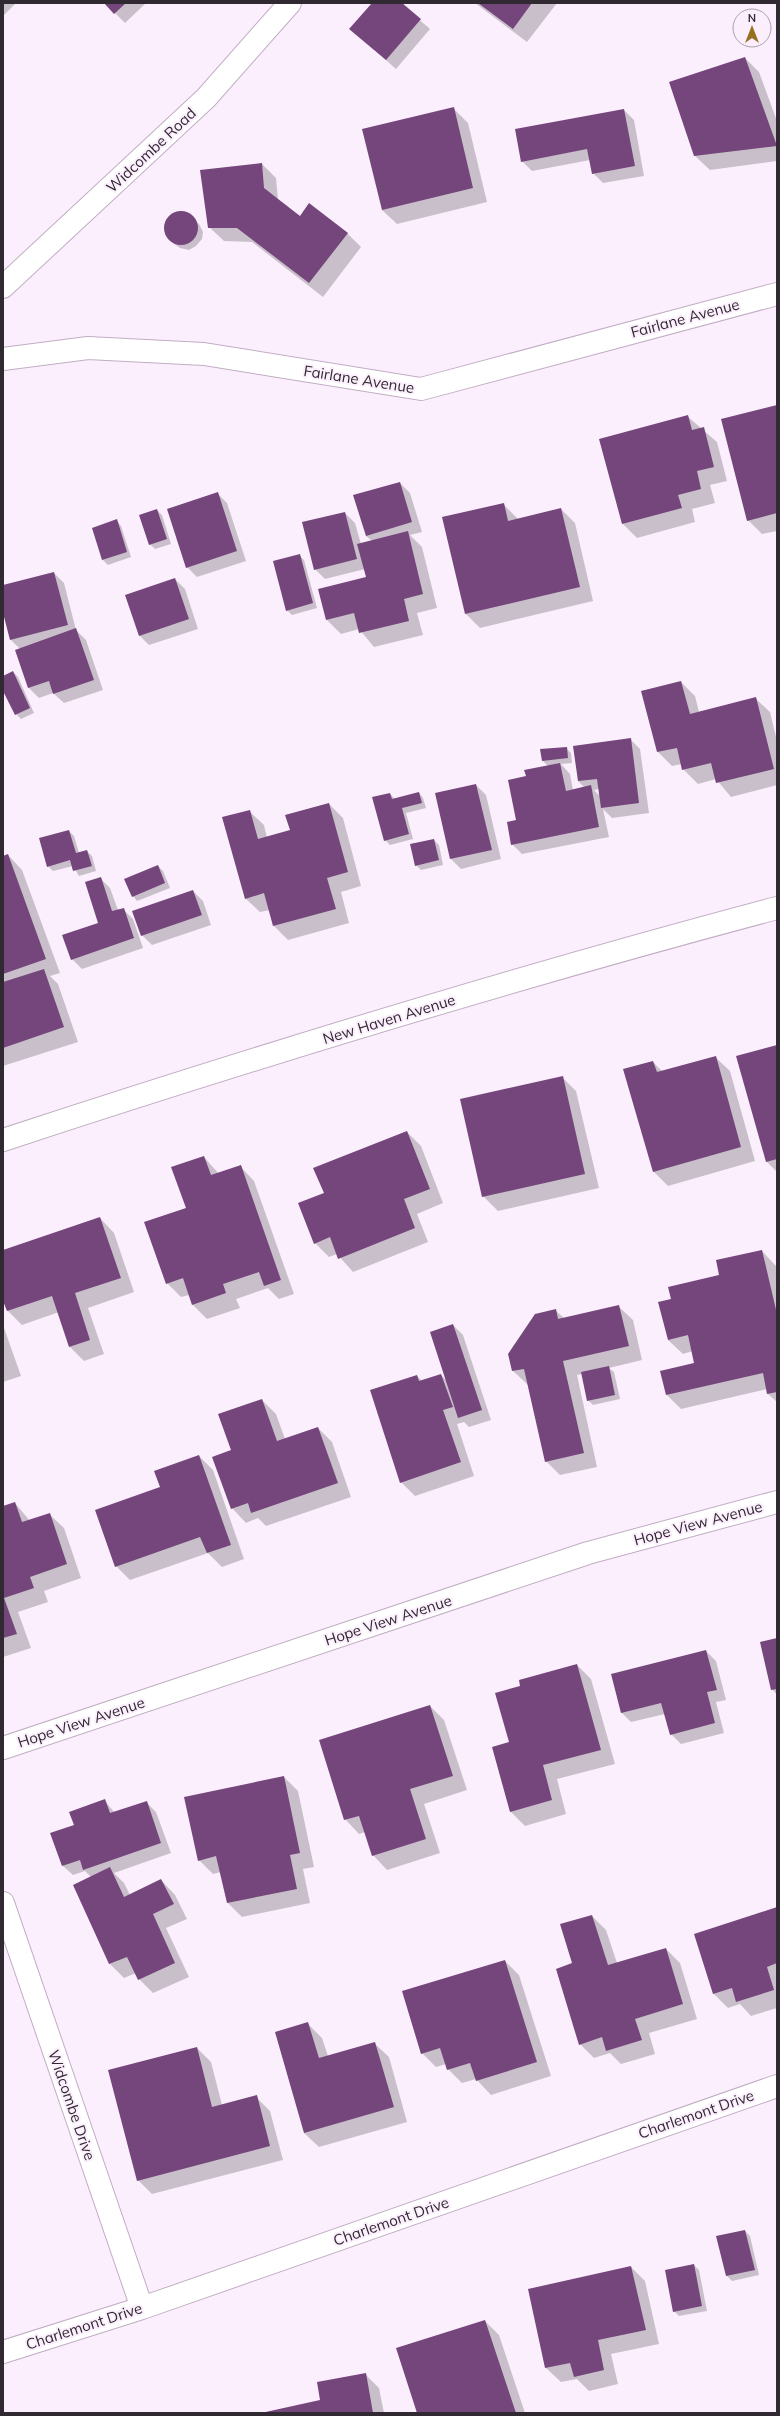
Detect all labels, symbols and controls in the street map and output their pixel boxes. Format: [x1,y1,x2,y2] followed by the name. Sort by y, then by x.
[732,8,772,48] north arrow
[748,11,756,25] text: N
[102,103,200,197] street label: Widcombe Road
[629,294,741,342] street label: Fairlane Avenue
[302,361,416,397] street label: Fairlane Avenue
[320,990,458,1048] street label: New Haven Avenue
[632,1497,764,1549] street label: Hope View Avenue
[322,1591,454,1649] street label: Hope View Avenue
[15,1693,147,1751] street label: Hope View Avenue
[44,2047,100,2163] street label: Widcombe Drive
[636,2085,756,2143] street label: Charlemont Drive
[331,2192,451,2250] street label: Charlemont Drive
[23,2298,145,2354] street label: Charlemont Drive

